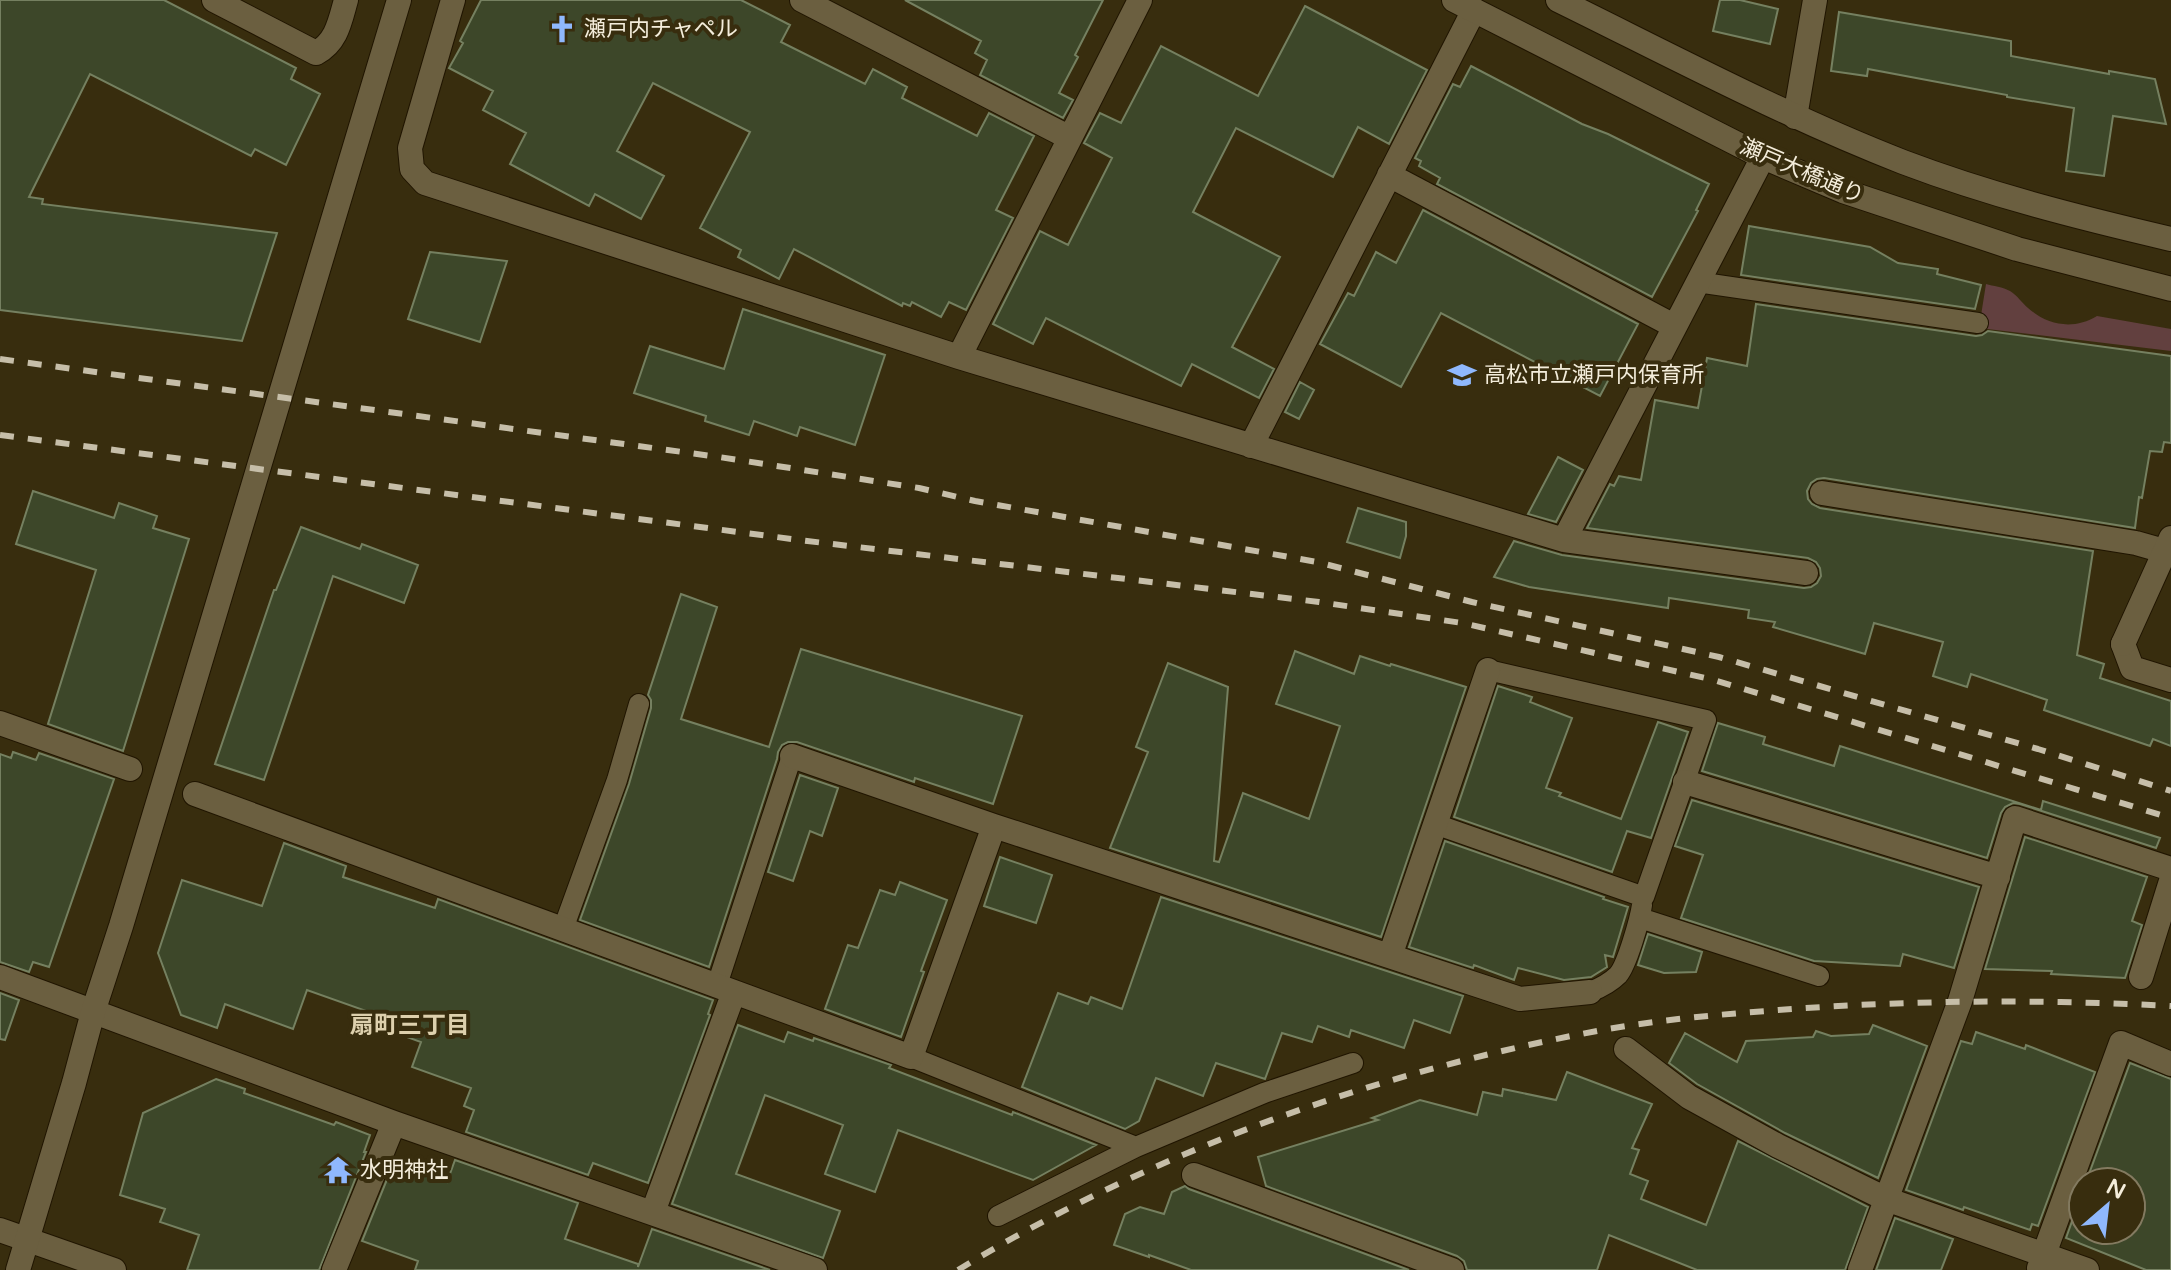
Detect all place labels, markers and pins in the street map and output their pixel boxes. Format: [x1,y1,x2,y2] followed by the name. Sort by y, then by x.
[547,14,577,44] church icon: 瀬戸内チャペル
[584,16,738,42] place label: 瀬戸内チャペル
[1447,360,1477,390] school or university icon: 高松市立瀬戸内保育所
[1484,362,1704,388] place label: 高松市立瀬戸内保育所
[323,1155,353,1185] temple icon: 水明神社
[360,1157,448,1183] place label: 水明神社

